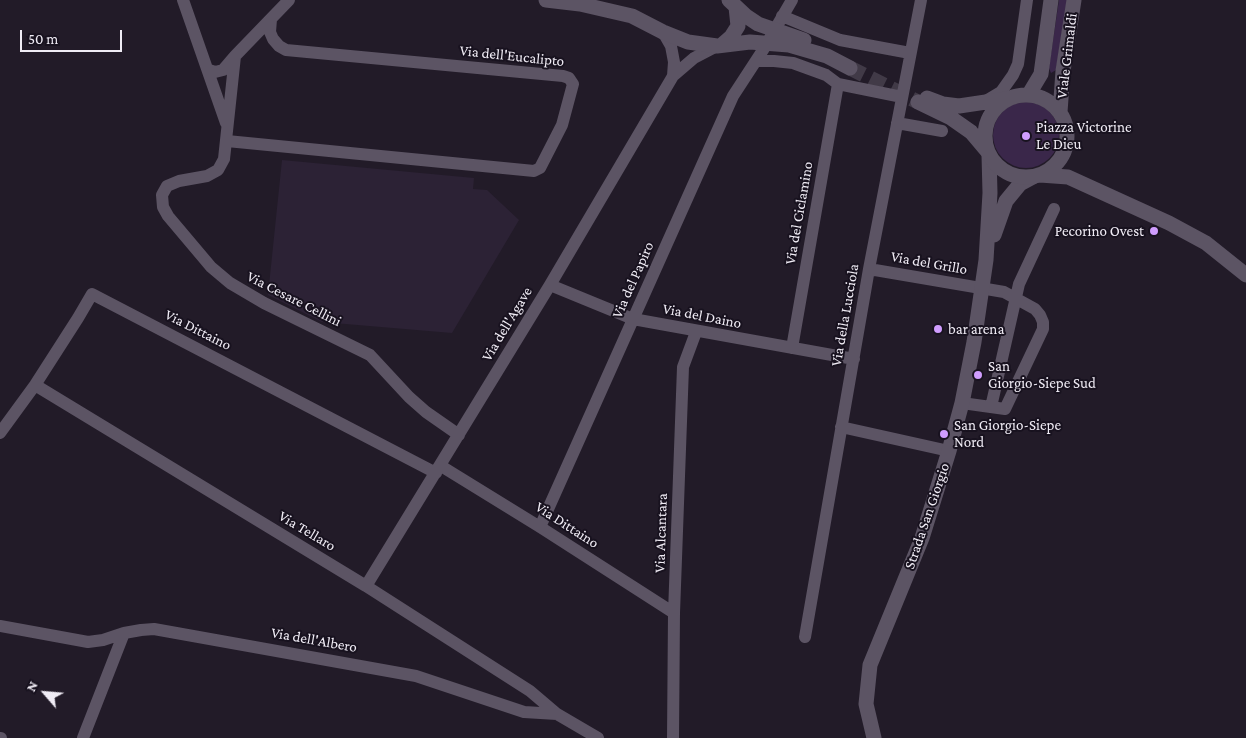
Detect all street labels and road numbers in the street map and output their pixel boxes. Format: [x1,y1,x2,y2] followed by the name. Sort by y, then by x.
[1053,12,1081,100] street label: Viale Grimaldi
[459,42,565,70] street label: Via dell'Eucalipto
[781,160,817,266] street label: Via del Ciclamino
[608,239,658,321] street label: Via del Papiro
[889,247,969,279] street label: Via del Grillo
[827,262,863,368] street label: Via della Lucciola
[244,267,344,331] street label: Via Cesare Cellini
[478,284,536,364] street label: Via dell'Agave
[661,300,743,332] street label: Via del Daino
[162,306,234,354] street label: Via Dittaino
[900,461,954,571] street label: Strada San Giorgio
[651,493,671,573] street label: Via Alcantara
[532,498,602,552] street label: Via Dittaino
[275,507,339,555] street label: Via Tellaro
[270,624,358,656] street label: Via dell'Albero

